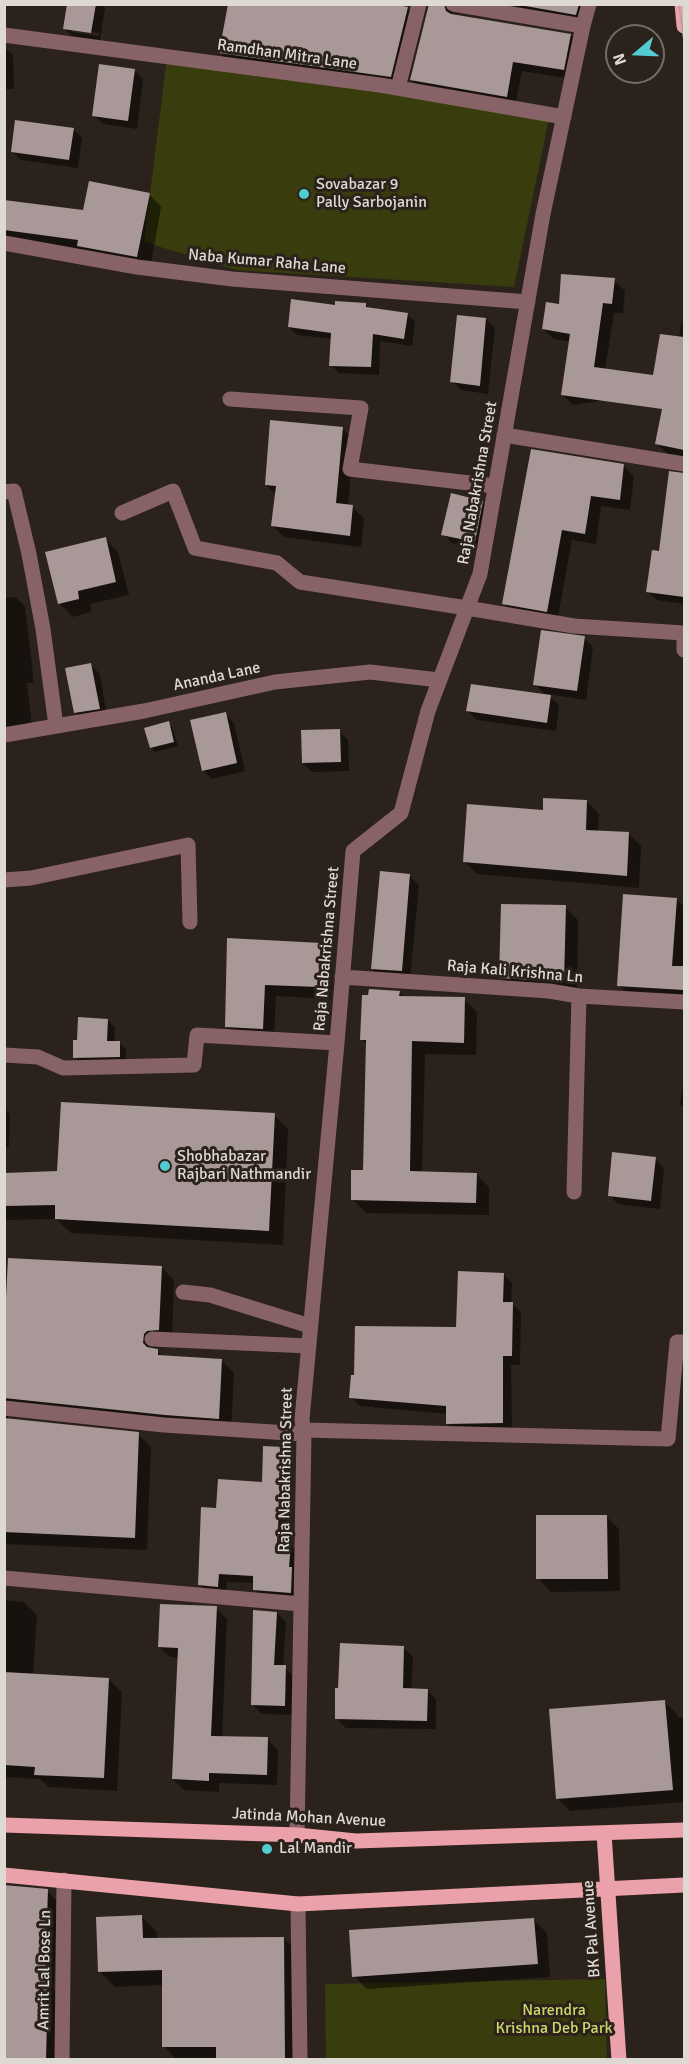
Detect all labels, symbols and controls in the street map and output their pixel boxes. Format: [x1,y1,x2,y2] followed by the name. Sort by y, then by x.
[605,24,665,84] north arrow
[216,36,358,74] street label: Ramdhan Mitra Lane
[609,51,631,68] text: N
[316,175,427,213] place label: Sovabazar 9 Pally Sarbojanin
[297,187,311,201] marker: Sovabazar 9 Pally Sarbojanin
[187,246,347,278] street label: Naba Kumar Raha Lane
[454,400,502,566] street label: Raja Nabakrishna Street
[172,658,262,696] street label: Ananda Lane
[310,866,344,1032] street label: Raja Nabakrishna Street
[446,956,584,988] street label: Raja Kali Krishna Ln
[177,1147,311,1185] place label: Shobhabazar Rajbari Nathmandir
[158,1159,172,1173] marker: Shobhabazar Rajbari Nathmandir
[275,1387,297,1553] street label: Raja Nabakrishna Street
[232,1804,386,1832] street label: Jatinda Mohan Avenue
[279,1839,352,1859] place label: Lal Mandir
[260,1842,274,1856] marker: Lal Mandir
[579,1880,605,1978] street label: BK Pal Avenue
[34,1910,56,2030] street label: Amrit Lal Bose Ln
[495,2001,613,2039] park label: Narendra Krishna Deb Park

